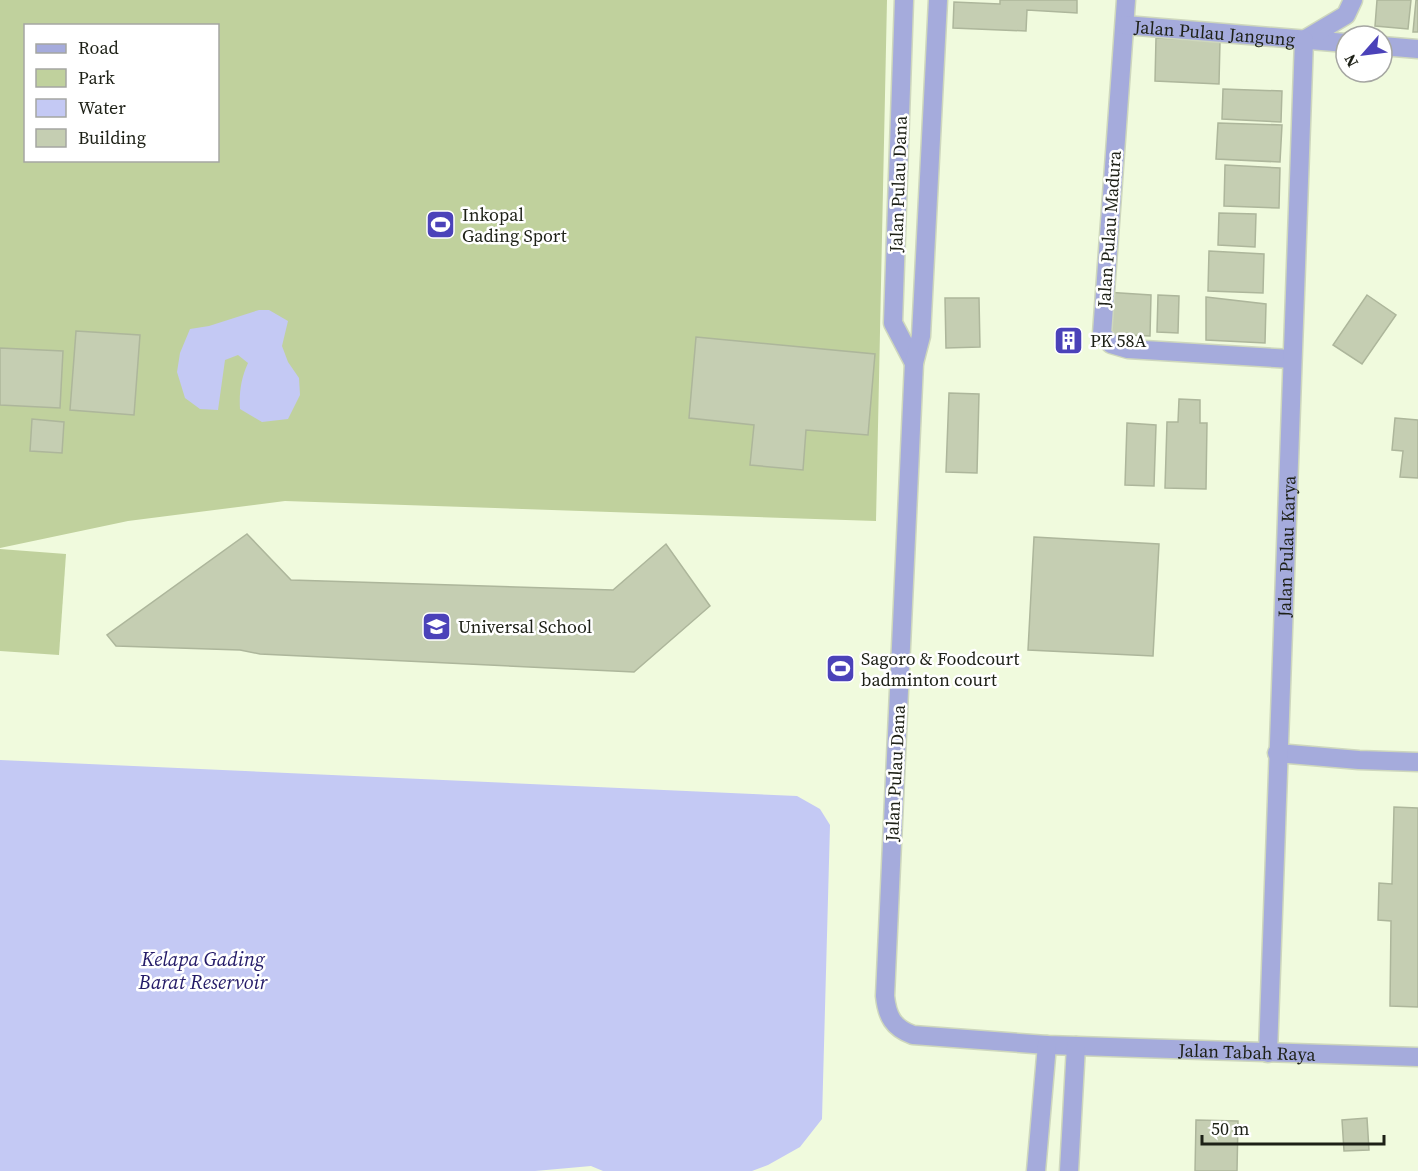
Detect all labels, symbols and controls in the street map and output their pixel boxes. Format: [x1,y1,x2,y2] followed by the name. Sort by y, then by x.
[1132,13,1296,51] street label: Jalan Pulau Jangung
[24,24,219,162] legend
[1334,24,1394,84] north arrow
[78,35,119,60] text: Road
[1338,50,1363,71] text: N
[78,65,115,90] text: Park
[78,95,126,120] text: Water
[883,114,913,254] street label: Jalan Pulau Dana
[78,125,146,150] text: Building
[1091,149,1127,309] street label: Jalan Pulau Madura
[462,202,567,248] place label: Inkopal Gading Sport
[425,208,457,240] sports icon: Inkopal Gading Sport
[1053,324,1085,356] building icon: PK 58A
[1090,328,1147,353] place label: PK 58A
[1271,474,1301,619] street label: Jalan Pulau Karya
[421,610,453,642] school or university icon: Universal School
[458,614,592,639] place label: Universal School
[861,646,1019,692] place label: Sagoro & Foodcourt badminton court
[824,652,856,684] sports icon: Sagoro & Foodcourt badminton court
[879,703,911,843] street label: Jalan Pulau Dana
[137,945,269,996] water label: Kelapa Gading Barat Reservoir
[1177,1037,1317,1066] street label: Jalan Tabah Raya
[1202,1108,1384,1146] scale bar
[1211,1116,1249,1141] text: 50 m

